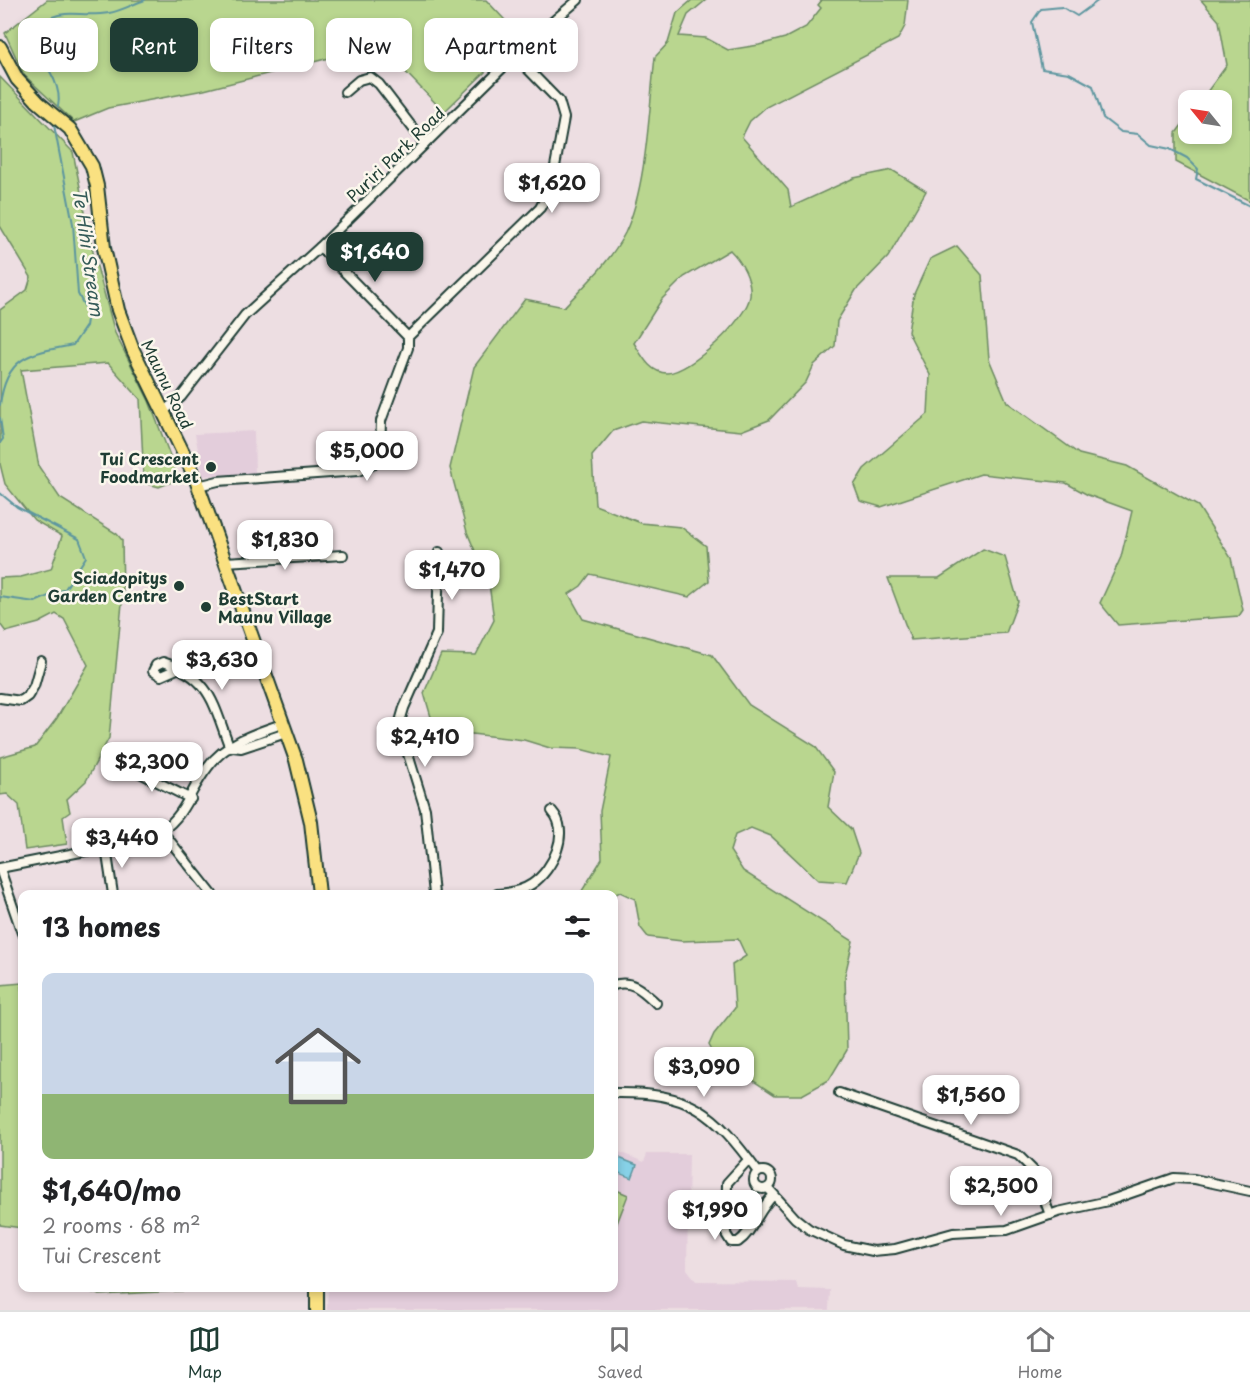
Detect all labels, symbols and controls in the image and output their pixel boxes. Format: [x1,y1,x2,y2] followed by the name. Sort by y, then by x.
[18,18,98,72] chip: Buy
[110,18,198,72] chip: Rent
[210,18,314,72] chip: Filters
[326,18,412,72] chip: New
[424,18,578,72] chip: Apartment
[1178,90,1232,144] north arrow
[1178,90,1232,144] map controls
[341,101,449,207] street label: Puriri Park Road
[503,163,601,214] pin: $1,620
[518,167,586,197] text: $1,620
[67,186,111,318] water label: Te Hihi Stream
[326,232,424,283] pin: $1,640
[340,236,410,266] text: $1,640
[136,335,200,433] street label: Maunu Road
[318,431,416,482] pin: $5,000
[330,435,404,465] text: $5,000
[100,446,199,488] place label: Tui Crescent Foodmarket
[204,460,218,474] marker: Tui Crescent Foodmarket
[236,520,334,571] pin: $1,830
[251,524,319,554] text: $1,830
[403,550,501,601] pin: $1,470
[419,554,485,584] text: $1,470
[48,565,167,607] place label: Sciadopitys Garden Centre
[172,579,186,593] marker: Sciadopitys Garden Centre
[218,586,332,628] place label: BestStart Maunu Village
[199,600,213,614] marker: BestStart Maunu Village
[173,640,271,691] pin: $3,630
[186,644,258,674] text: $3,630
[376,717,474,768] pin: $2,410
[391,721,459,751] text: $2,410
[103,742,201,793] pin: $2,300
[115,746,189,776] text: $2,300
[73,818,171,869] pin: $3,440
[85,822,159,852] text: $3,440
[42,907,160,946] text: 13 homes
[561,910,594,943] icon: filters
[264,1012,372,1120] icon: home
[655,1047,753,1098] pin: $3,090
[668,1051,740,1081] text: $3,090
[922,1075,1020,1126] pin: $1,560
[936,1079,1006,1109] text: $1,560
[952,1166,1050,1217] pin: $2,500
[964,1170,1038,1200] text: $2,500
[42,1171,181,1210] text: $1,640/mo
[666,1190,764,1241] pin: $1,990
[682,1194,748,1224] text: $1,990
[42,1210,201,1240] text: 2 rooms · 68 m²
[42,1240,161,1270] text: Tui Crescent
[188,1323,222,1383] tab: Map
[597,1323,643,1383] tab: Saved
[1018,1323,1062,1383] tab: Home

